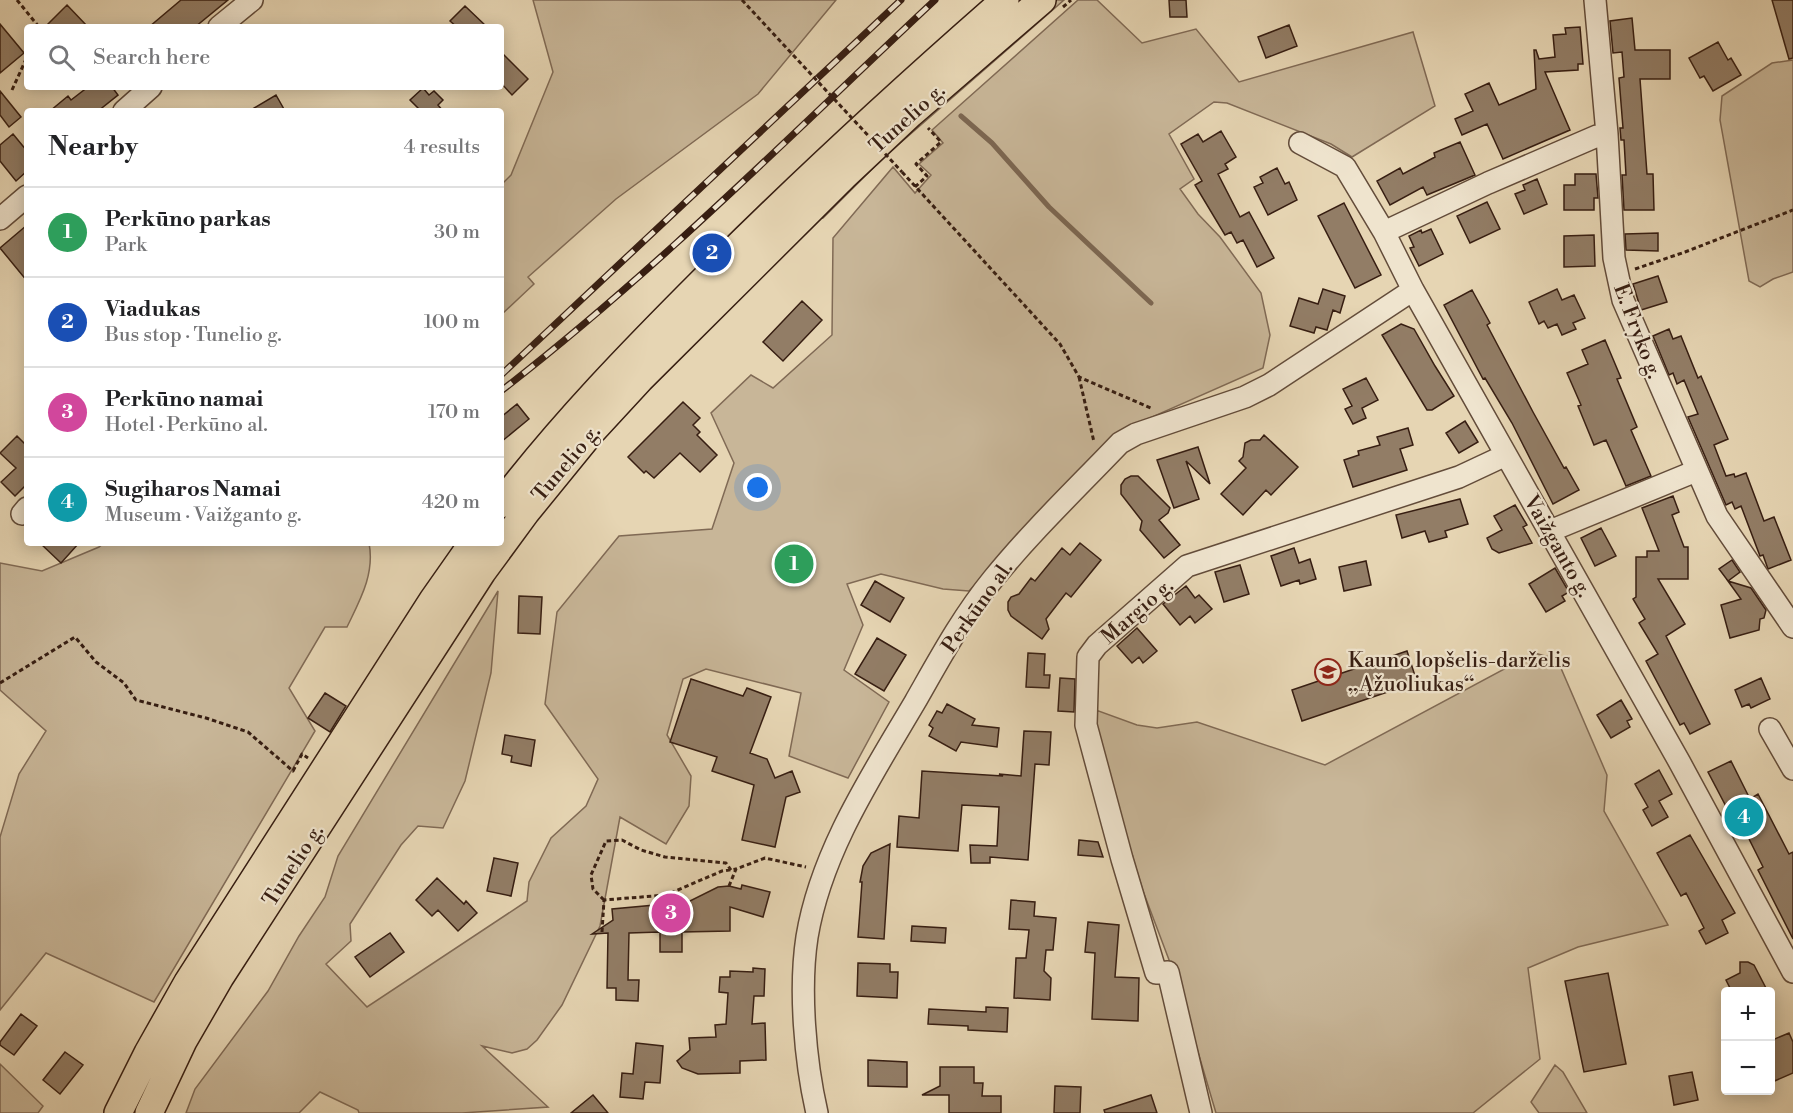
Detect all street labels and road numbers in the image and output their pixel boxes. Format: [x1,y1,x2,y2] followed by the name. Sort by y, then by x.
[864,78,951,159] street label: Tunelio g.
[1607,280,1667,382] street label: E. Fryko g.
[527,420,607,508] street label: Tunelio g.
[1517,490,1597,602] street label: Vaižganto g.
[937,557,1019,659] street label: Perkūno al.
[1096,573,1179,650] street label: Margio g.
[258,820,330,912] street label: Tunelio g.

